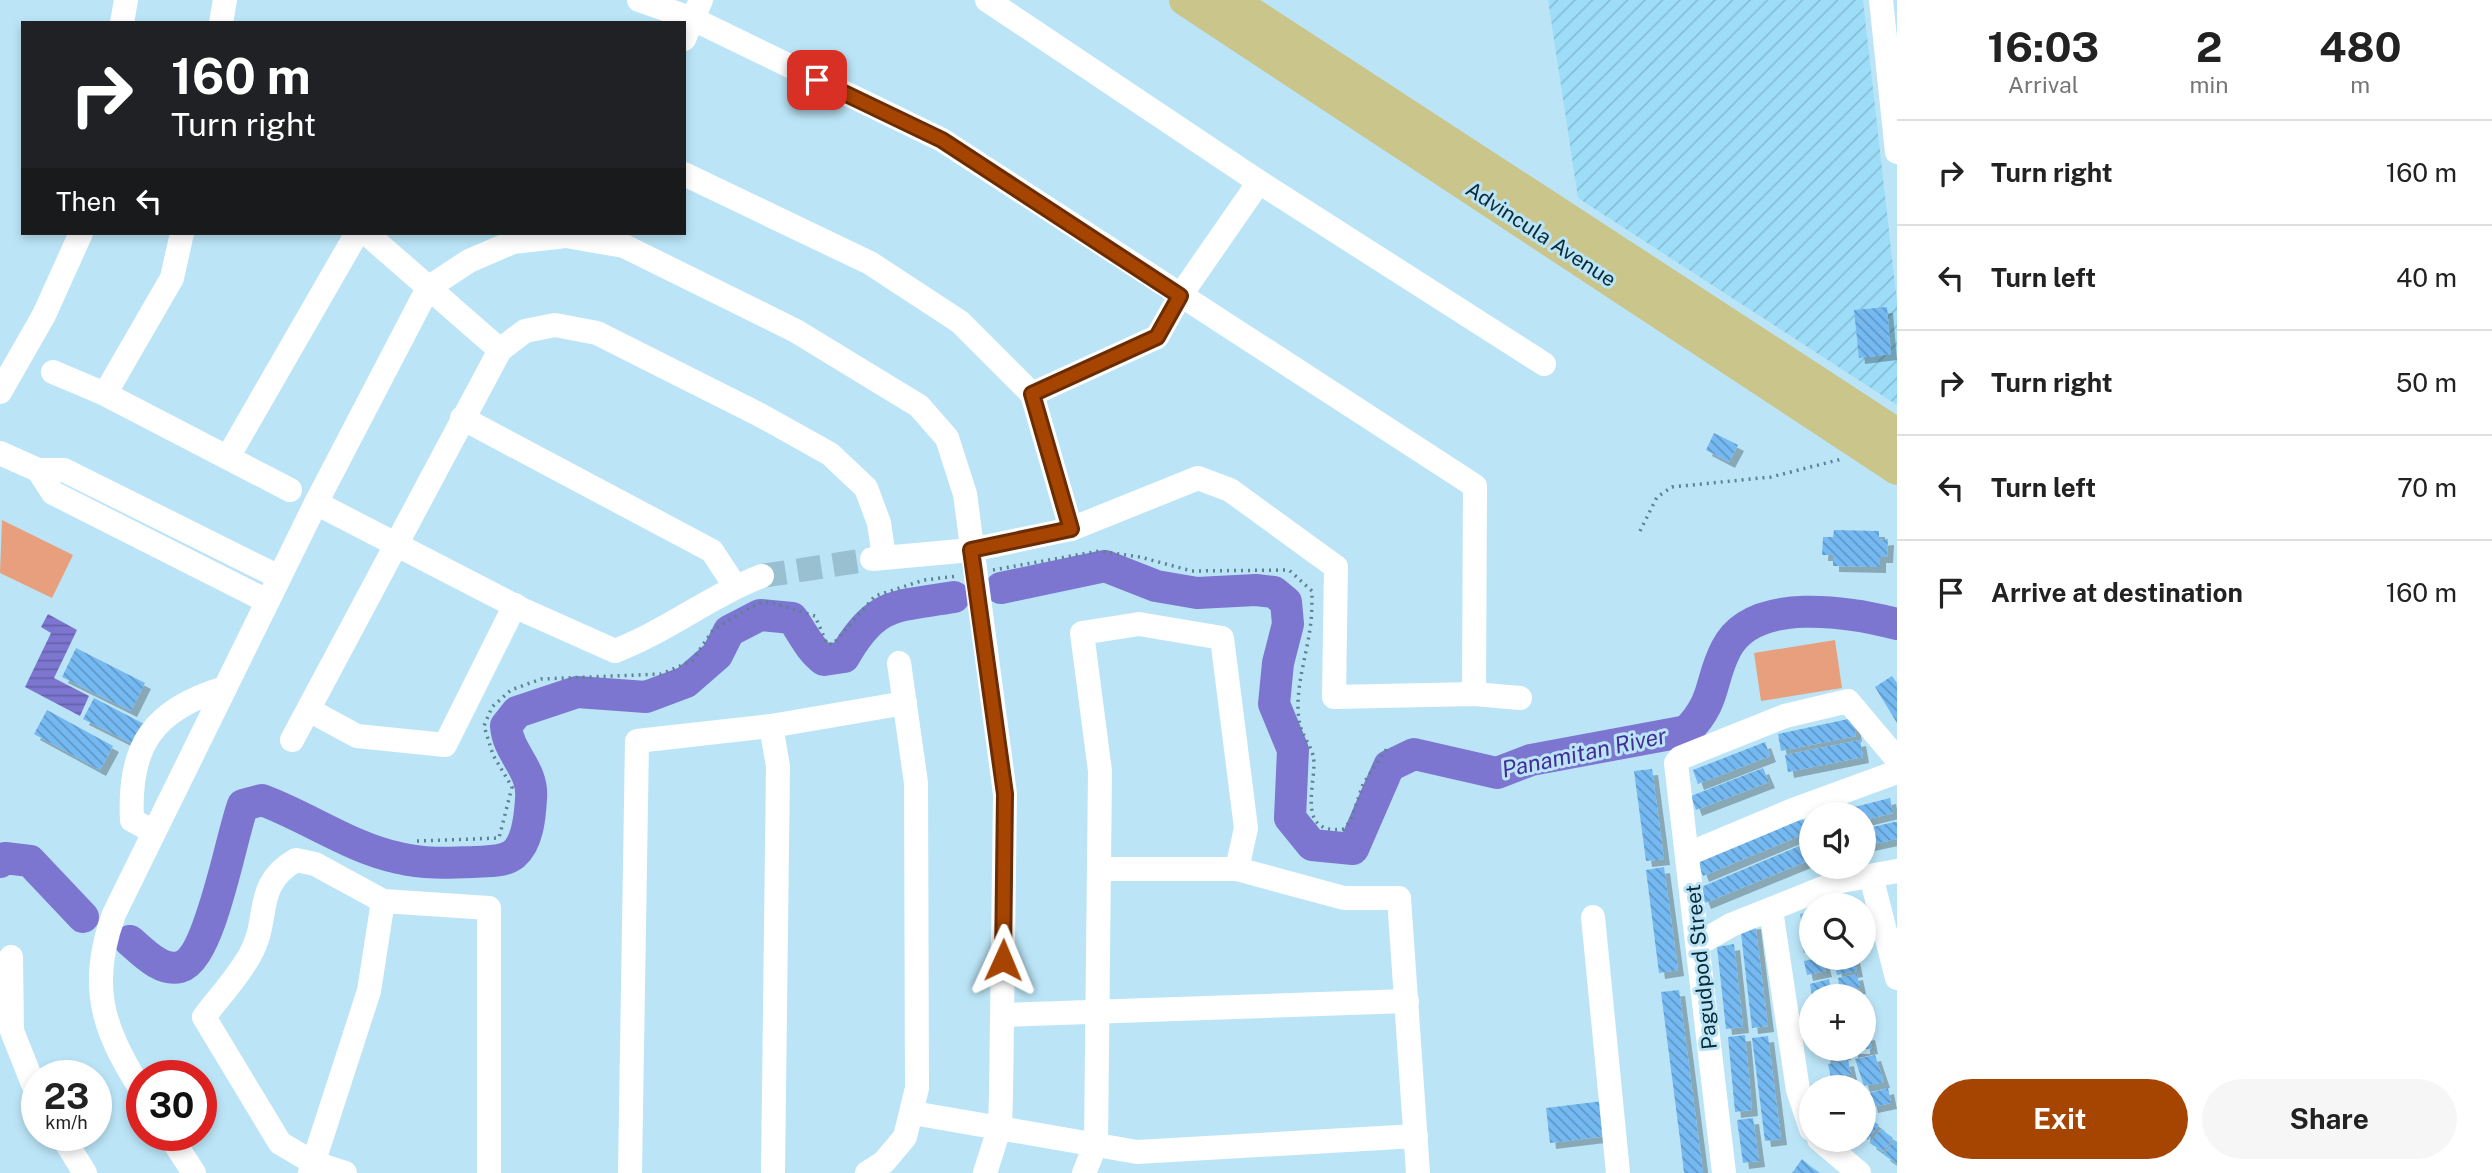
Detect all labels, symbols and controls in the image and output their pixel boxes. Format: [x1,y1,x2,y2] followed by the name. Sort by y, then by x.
[1987,22,2099,71] text: 16:03
[2196,22,2222,71] text: 2
[2319,22,2402,71] text: 480
[171,47,311,105] text: 160 m
[56,49,147,140] icon: right
[787,50,847,110] pin
[798,61,836,99] icon: arrive
[2008,71,2079,98] text: Arrival
[2190,71,2229,98] text: min
[2350,71,2370,98] text: m
[171,106,316,143] text: Turn right
[1932,154,1970,192] icon: right
[1991,157,2113,188] text: Turn right
[2386,157,2457,188] text: 160 m
[1461,176,1621,292] street label: Advincula Avenue
[130,182,168,220] icon: left
[56,186,116,217] text: Then
[1932,259,1970,297] icon: left
[1991,262,2096,293] text: Turn left
[2396,262,2457,293] text: 40 m
[1932,364,1970,402] icon: right
[1991,367,2113,398] text: Turn right
[2396,367,2457,398] text: 50 m
[1932,469,1970,507] icon: left
[1991,472,2096,503] text: Turn left
[2397,472,2457,503] text: 70 m
[1932,574,1970,612] icon: arrive
[1991,577,2243,608] text: Arrive at destination
[2386,577,2457,608] text: 160 m
[1499,721,1669,783] water label: Panamitan River
[1799,802,1876,1152] map controls
[1799,802,1876,879] button: sound
[1680,883,1722,1051] street label: Pagudpod Street
[1799,893,1876,970] button: search
[966,923,1040,997] position arrow
[1799,984,1876,1061] button: +
[126,1060,217,1151] speed limit sign: 30
[1799,1075,1876,1152] button: −
[44,1076,89,1117] text: 23
[1932,1079,2188,1159] button: Exit
[2202,1079,2457,1159] button: Share
[45,1112,88,1133] text: km/h

